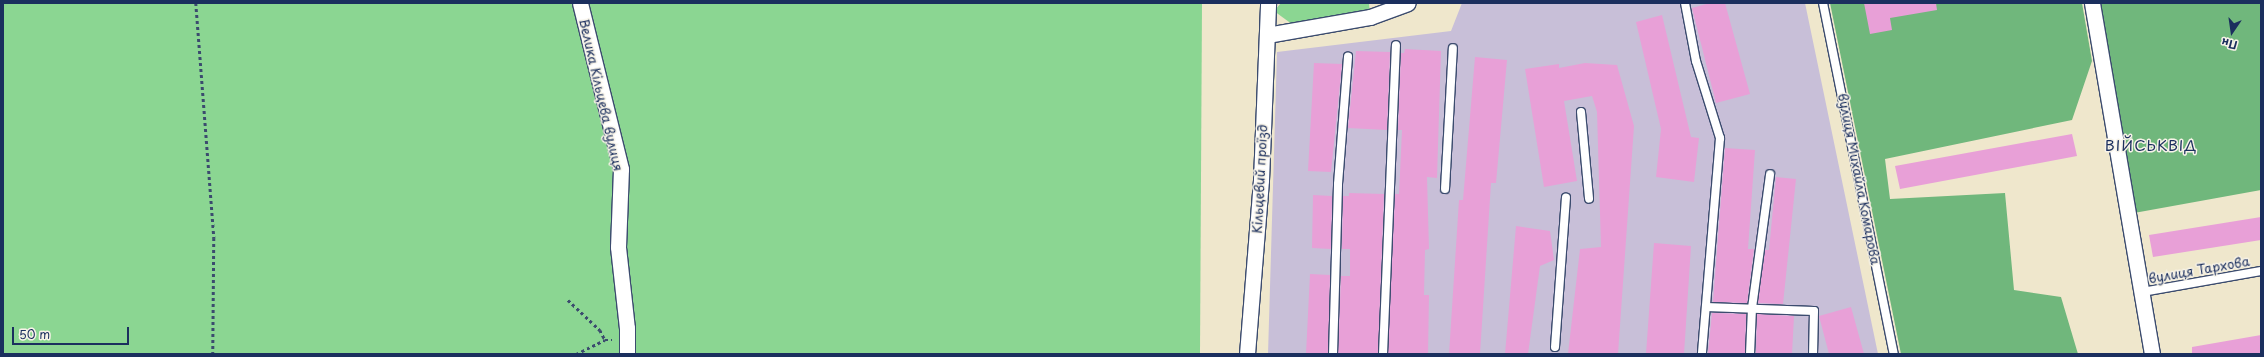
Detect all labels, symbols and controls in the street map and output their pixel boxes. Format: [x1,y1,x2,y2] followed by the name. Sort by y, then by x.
[2212,12,2252,52] north arrow
[576,16,626,174] street label: Велика Кільцева вулиця
[2220,34,2239,54] text: Пн
[1835,91,1883,267] street label: вулиця Михайла Комарова
[1249,124,1271,234] street label: Кільцевий проїзд
[2106,136,2196,154] district label: ВІЙСЬКВІД
[2147,253,2251,287] street label: вулиця Тархова
[14,319,131,345] scale bar
[19,325,50,343] text: 50 m

